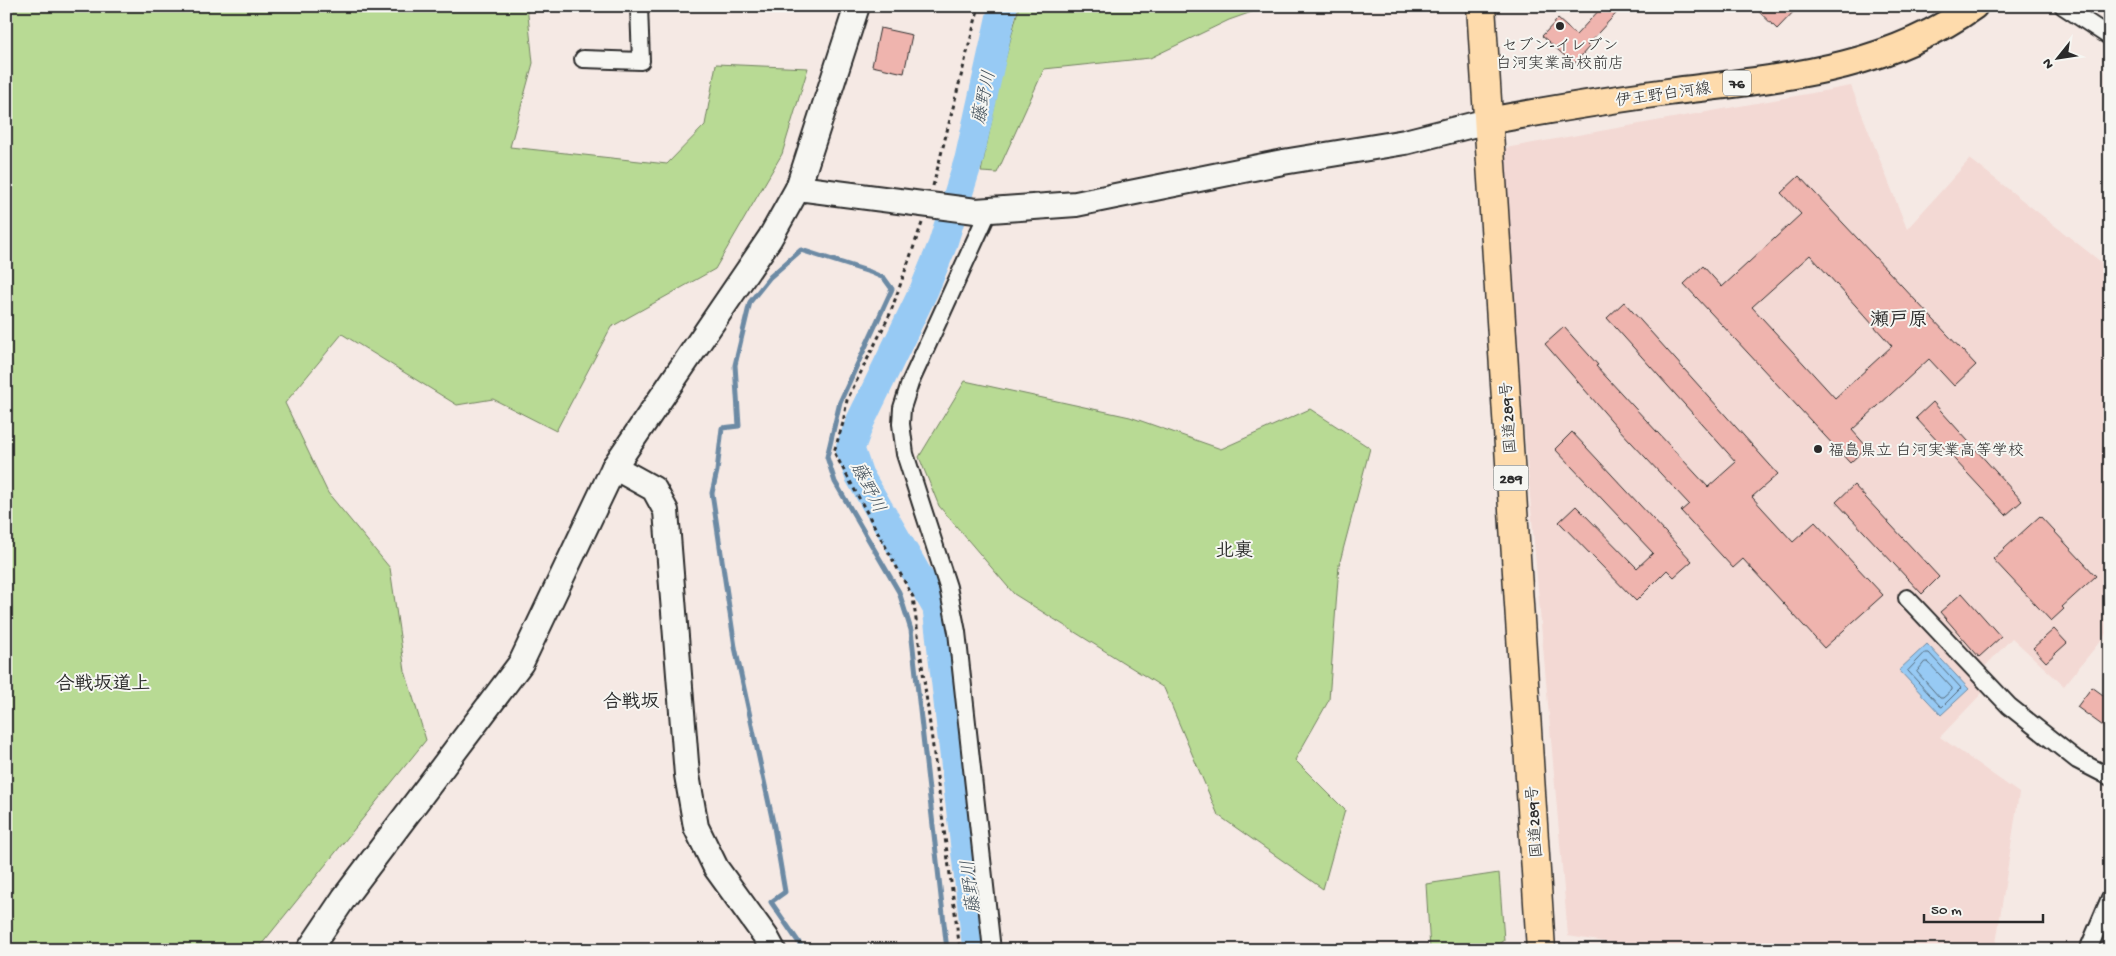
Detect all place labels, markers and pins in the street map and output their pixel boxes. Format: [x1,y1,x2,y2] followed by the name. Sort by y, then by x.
[1554,20,1566,32] marker: セブン-イレブン 白河実業高校前店
[1496,37,1624,75] place label: セブン-イレブン 白河実業高校前店
[1828,442,2024,462] place label: 福島県立 白河実業高等学校
[1812,443,1824,455] marker: 福島県立 白河実業高等学校

